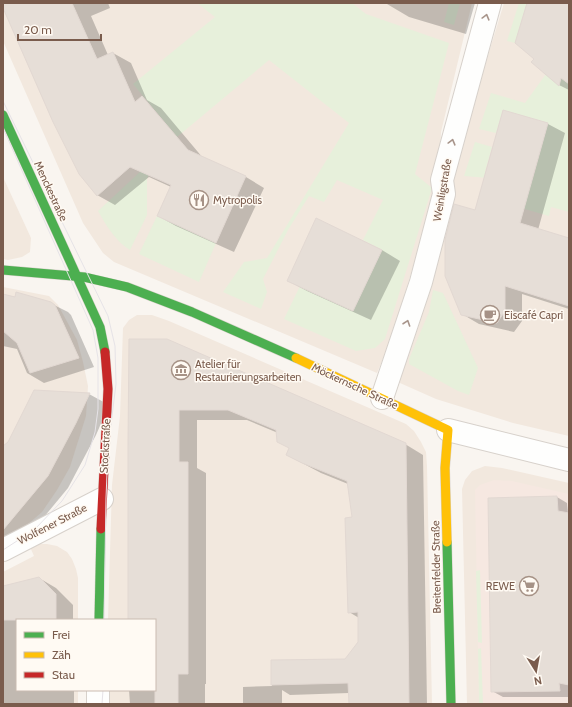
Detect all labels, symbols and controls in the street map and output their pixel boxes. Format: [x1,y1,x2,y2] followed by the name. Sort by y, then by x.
[481,13,490,20] one-way arrow
[18,16,101,42] scale bar
[24,22,52,37] text: 20 m
[447,139,456,146] one-way arrow
[430,157,454,222] street label: Weinligstraße
[31,159,71,224] street label: Menckestraße
[188,189,210,211] restaurant icon: Mytropolis
[213,193,262,207] place label: Mytropolis
[479,304,501,326] cafe icon: Eiscafé Capri
[504,308,563,322] place label: Eiscafé Capri
[402,320,411,327] one-way arrow
[195,357,302,384] place label: Atelier für Restaurierungsarbeiten
[170,359,192,381] museum icon: Atelier für Restaurierungsarbeiten
[309,360,401,412] street label: Möckernsche Straße
[97,418,113,474] street label: Stockstraße
[15,500,89,548] street label: Wolfener Straße
[428,520,444,614] street label: Breitenfelder Straße
[518,575,540,597] supermarket icon: REWE
[486,579,515,593] place label: REWE
[16,619,156,691] legend
[52,627,70,642] text: Frei
[52,647,71,662] text: Zäh
[516,651,556,691] north arrow
[52,667,75,682] text: Stau
[533,673,543,688] text: N

